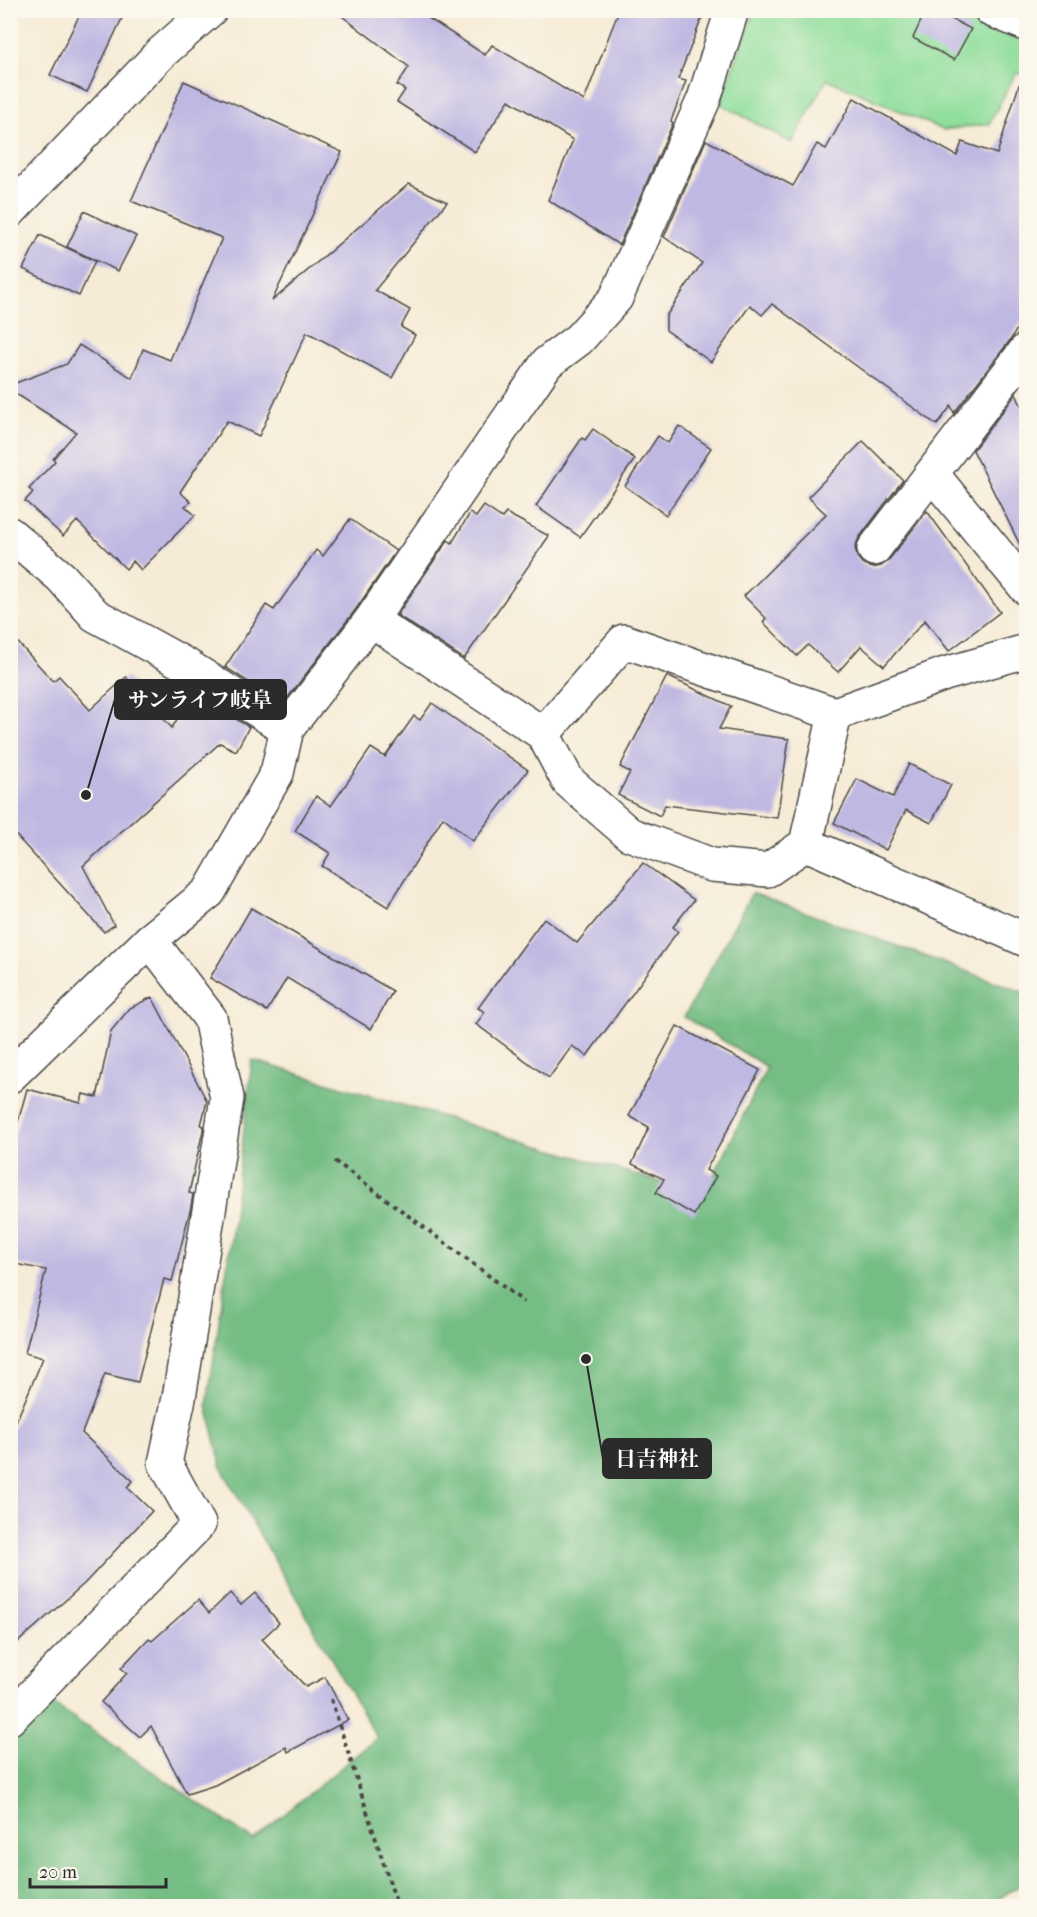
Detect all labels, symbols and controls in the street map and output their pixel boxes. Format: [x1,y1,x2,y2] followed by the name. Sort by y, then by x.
[115,680,286,719] callout: サンライフ岐阜
[128,688,272,712] text: サンライフ岐阜
[603,1439,711,1478] callout: 日吉神社
[615,1447,699,1471] text: 日吉神社
[30,1851,166,1889] scale bar
[39,1862,77,1883] text: 20 m

